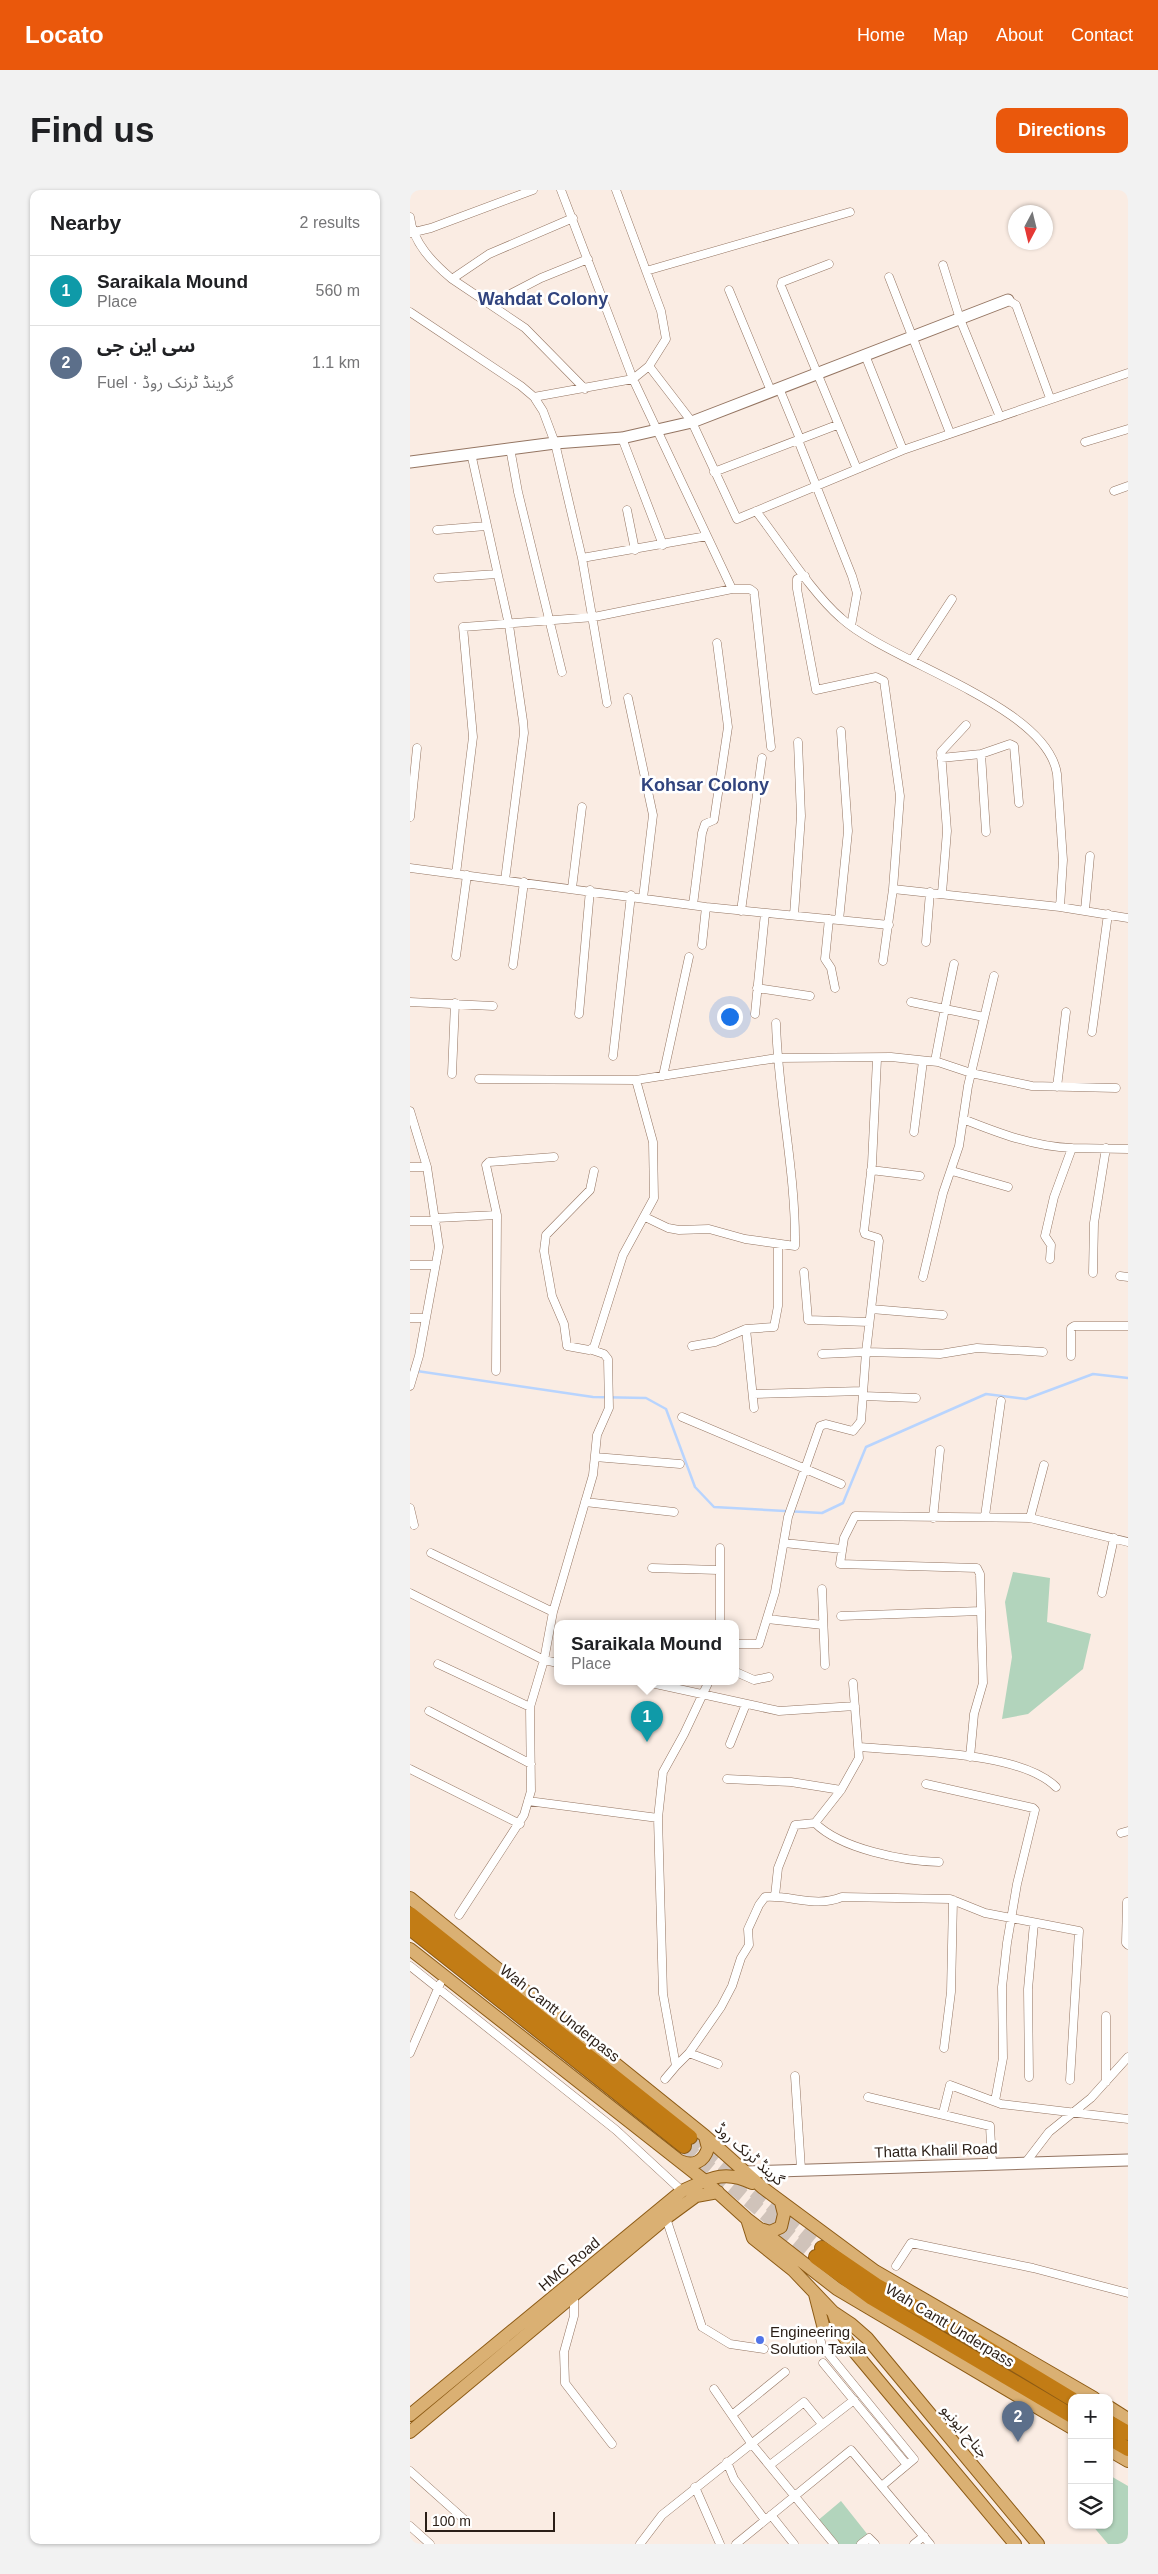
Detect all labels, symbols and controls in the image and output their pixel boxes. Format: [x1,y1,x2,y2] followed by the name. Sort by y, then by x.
[25,21,104,48] text: Locato
[857,25,905,45] text: Home
[933,25,968,45] text: Map
[996,25,1043,45] text: About
[1071,25,1133,45] text: Contact
[996,108,1128,153] button: Directions
[30,110,154,149] text: Find us
[1008,205,1053,250] north arrow
[50,211,121,234] text: Nearby
[300,214,360,231] text: 2 results
[97,271,248,292] text: Saraikala Mound
[62,282,70,299] text: 1
[316,282,360,299] text: 560 m
[478,289,608,309] district label: Wahdat Colony
[97,293,137,310] text: Place
[97,335,195,356] text: سی این جی
[62,354,70,371] text: 2
[312,354,360,371] text: 1.1 km
[97,374,234,391] text: Fuel · گرینڈ ٹرنک روڈ
[641,775,769,795] district label: Kohsar Colony
[717,1004,743,1030] your location
[554,1620,739,1685] popup
[571,1633,722,1654] text: Saraikala Mound
[571,1655,611,1672] text: Place
[631,1701,663,1742] pin: 1
[497,1961,623,2065] street label: Wah Cantt Underpass
[711,2119,788,2190] street label: گرینڈ ٹرنک روڈ
[874,2139,998,2161] street label: Thatta Khalil Road
[535,2234,603,2294] street label: HMC Road
[883,2280,1017,2370] street label: Wah Cantt Underpass
[770,2323,867,2357] place label: Engineering Solution Taxila
[754,2334,766,2346] marker: Engineering Solution Taxila
[1068,2394,1113,2529] map controls
[1068,2394,1113,2439] button: +
[935,2401,992,2464] street label: جناح ایونیو
[1002,2401,1034,2442] pin: 2
[1068,2439,1113,2484] button: −
[1068,2484,1113,2529] button: layers
[425,2509,555,2532] scale bar
[432,2513,471,2529] text: 100 m

